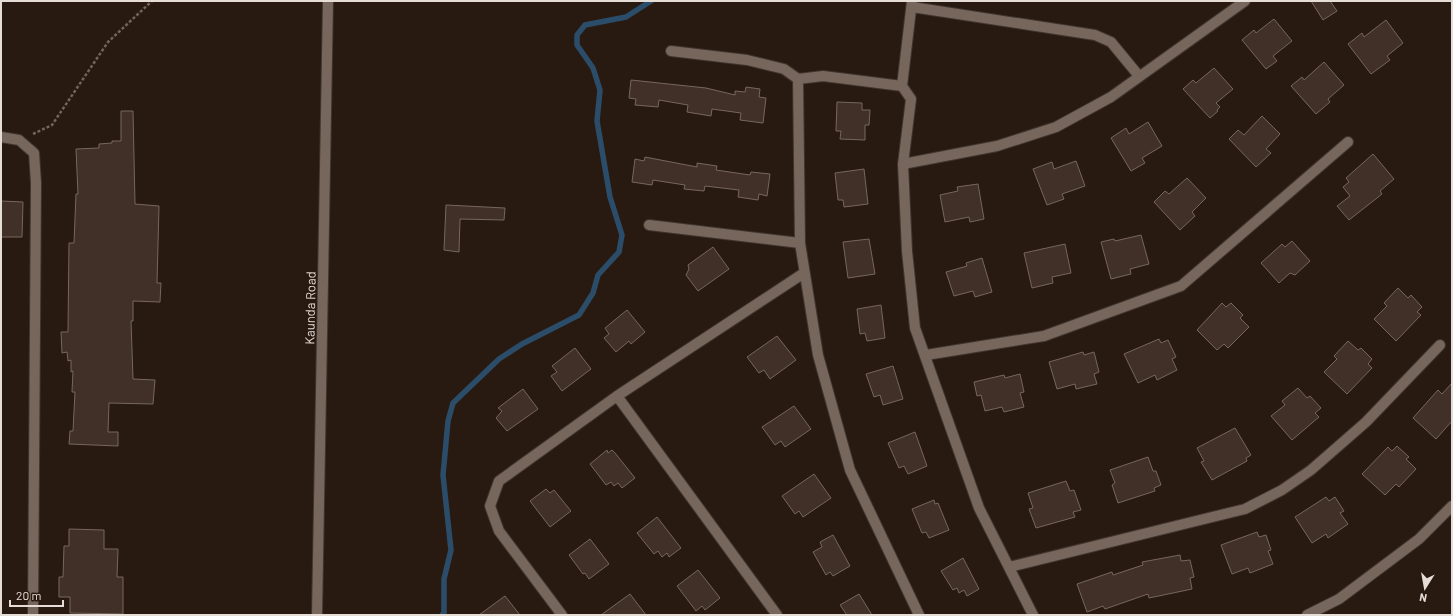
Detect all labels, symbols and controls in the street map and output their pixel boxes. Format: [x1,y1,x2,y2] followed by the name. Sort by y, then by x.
[301,271,319,345] street label: Kaunda Road
[1405,568,1445,608] north arrow
[10,582,63,608] scale bar
[16,588,42,602] text: 20 m
[1418,591,1428,605] text: N

